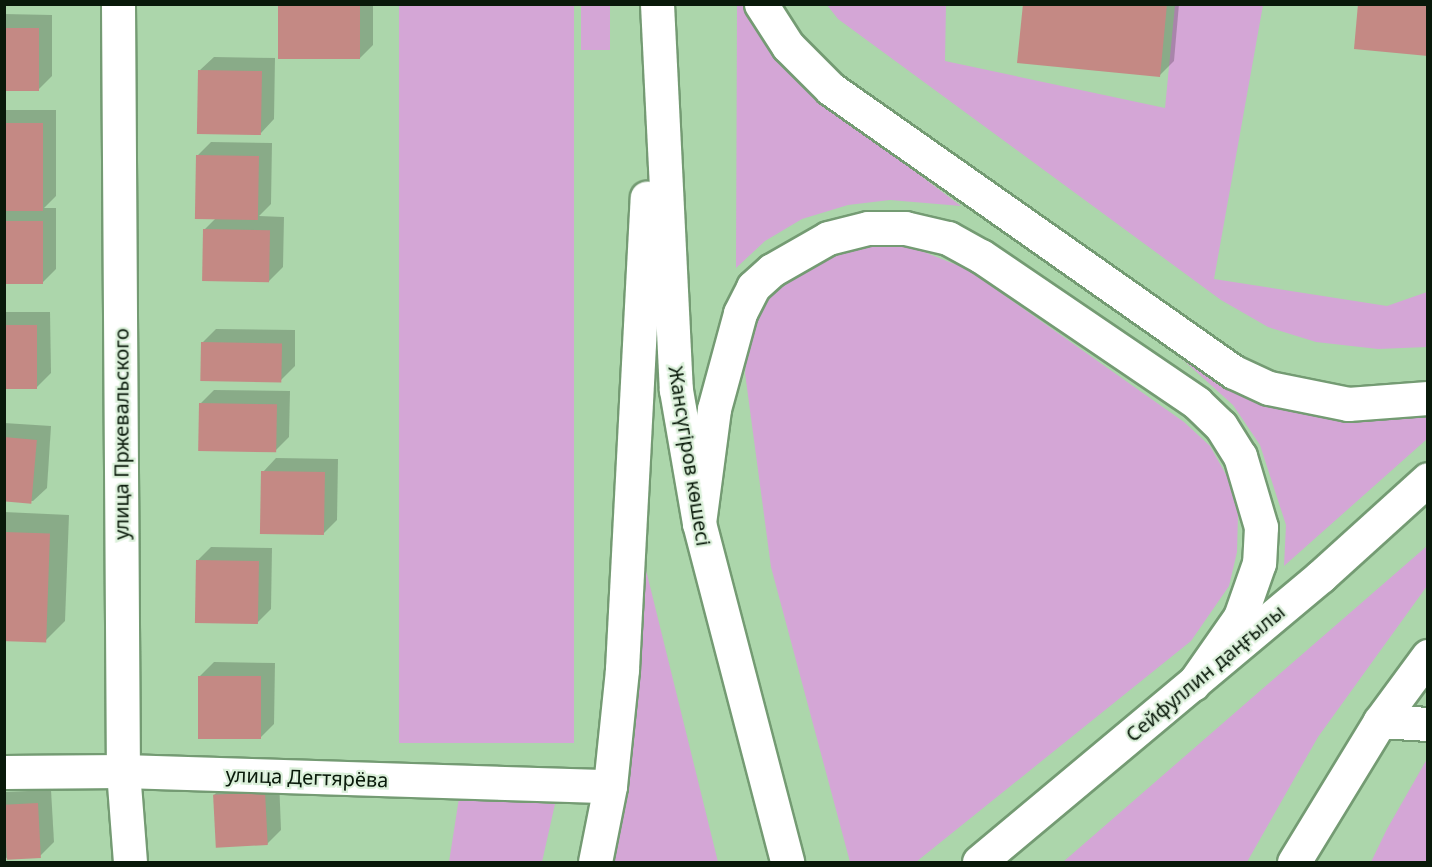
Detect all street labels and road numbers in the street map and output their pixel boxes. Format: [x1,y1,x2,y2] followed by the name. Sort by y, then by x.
[109,328,133,540] street label: улица Пржевальского
[664,364,716,548] street label: Жансүгіров көшесі
[1121,599,1289,747] street label: Сейфуллин даңғылы
[225,762,389,792] street label: улица Дегтярёва

